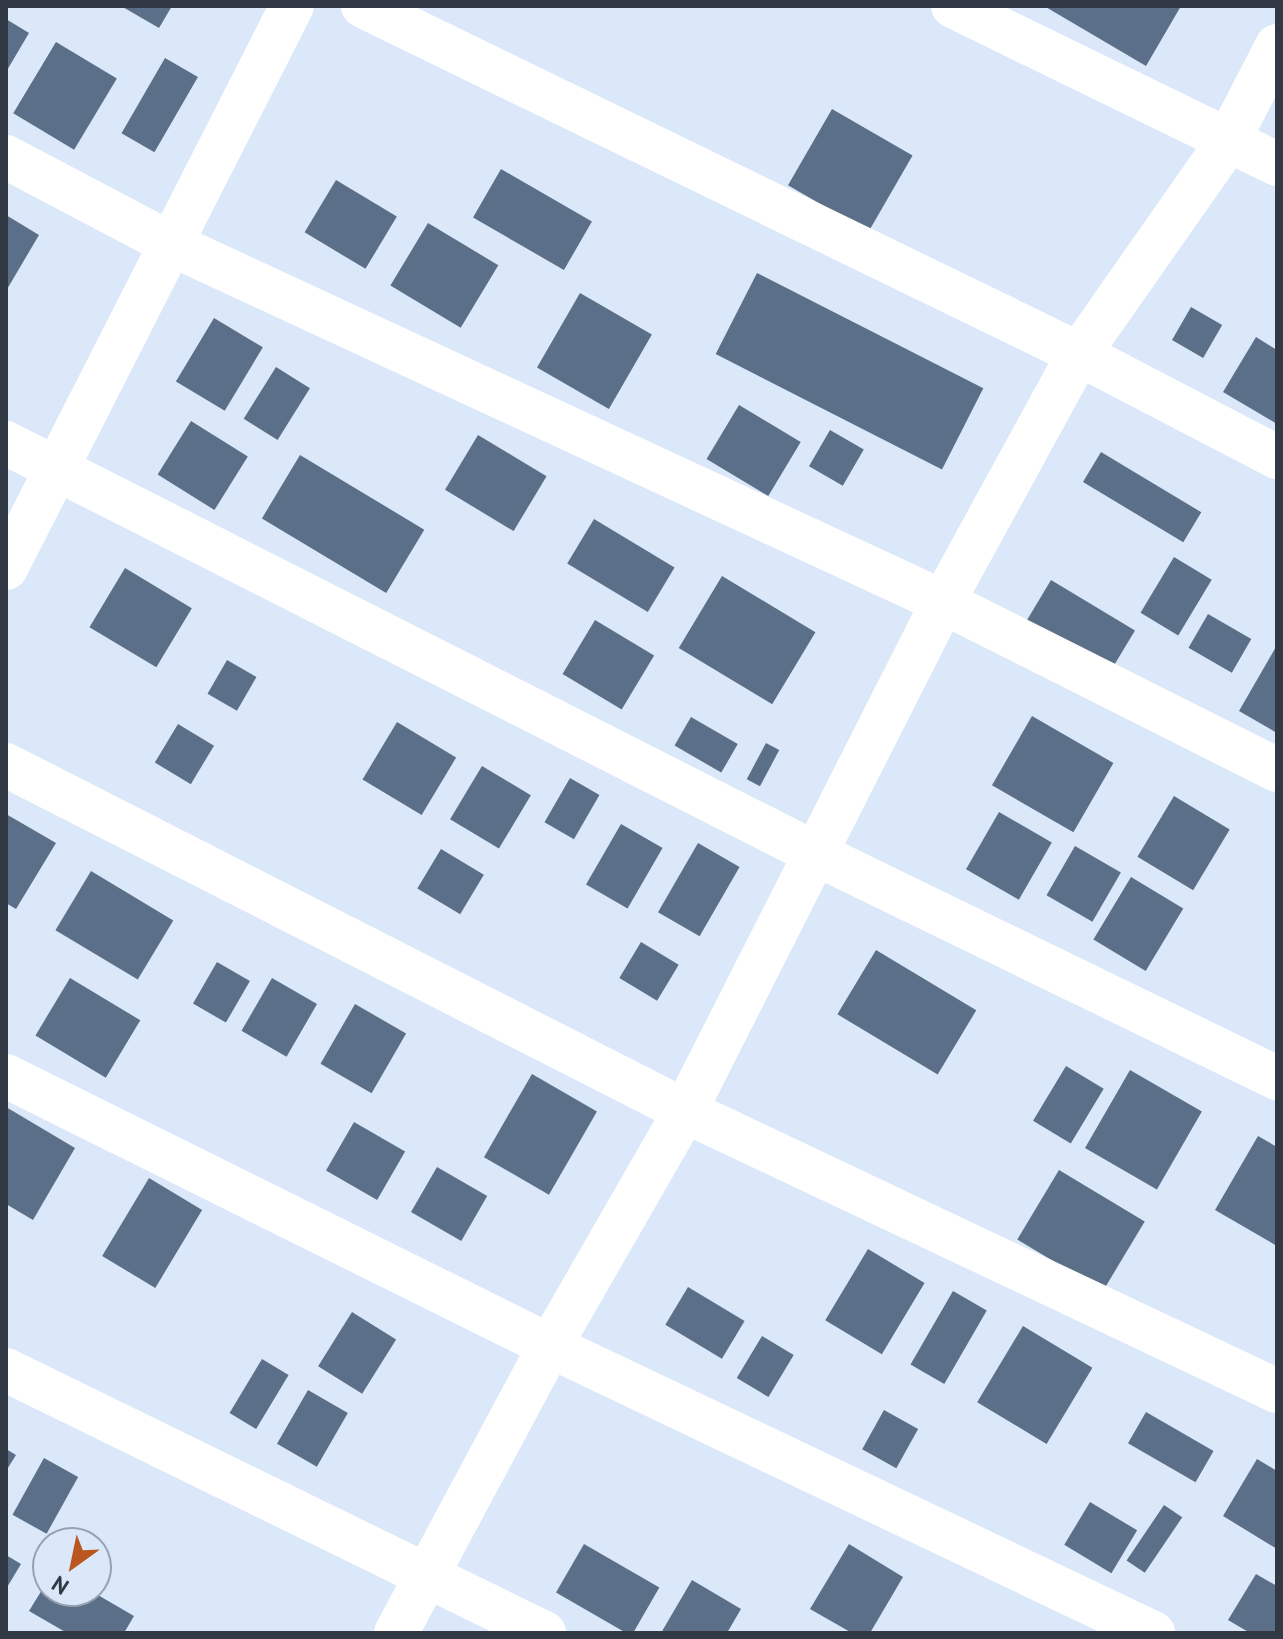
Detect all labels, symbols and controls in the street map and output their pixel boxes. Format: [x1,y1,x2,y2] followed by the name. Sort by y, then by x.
[32,1527,112,1607] north arrow
[46,1570,74,1601] text: N

